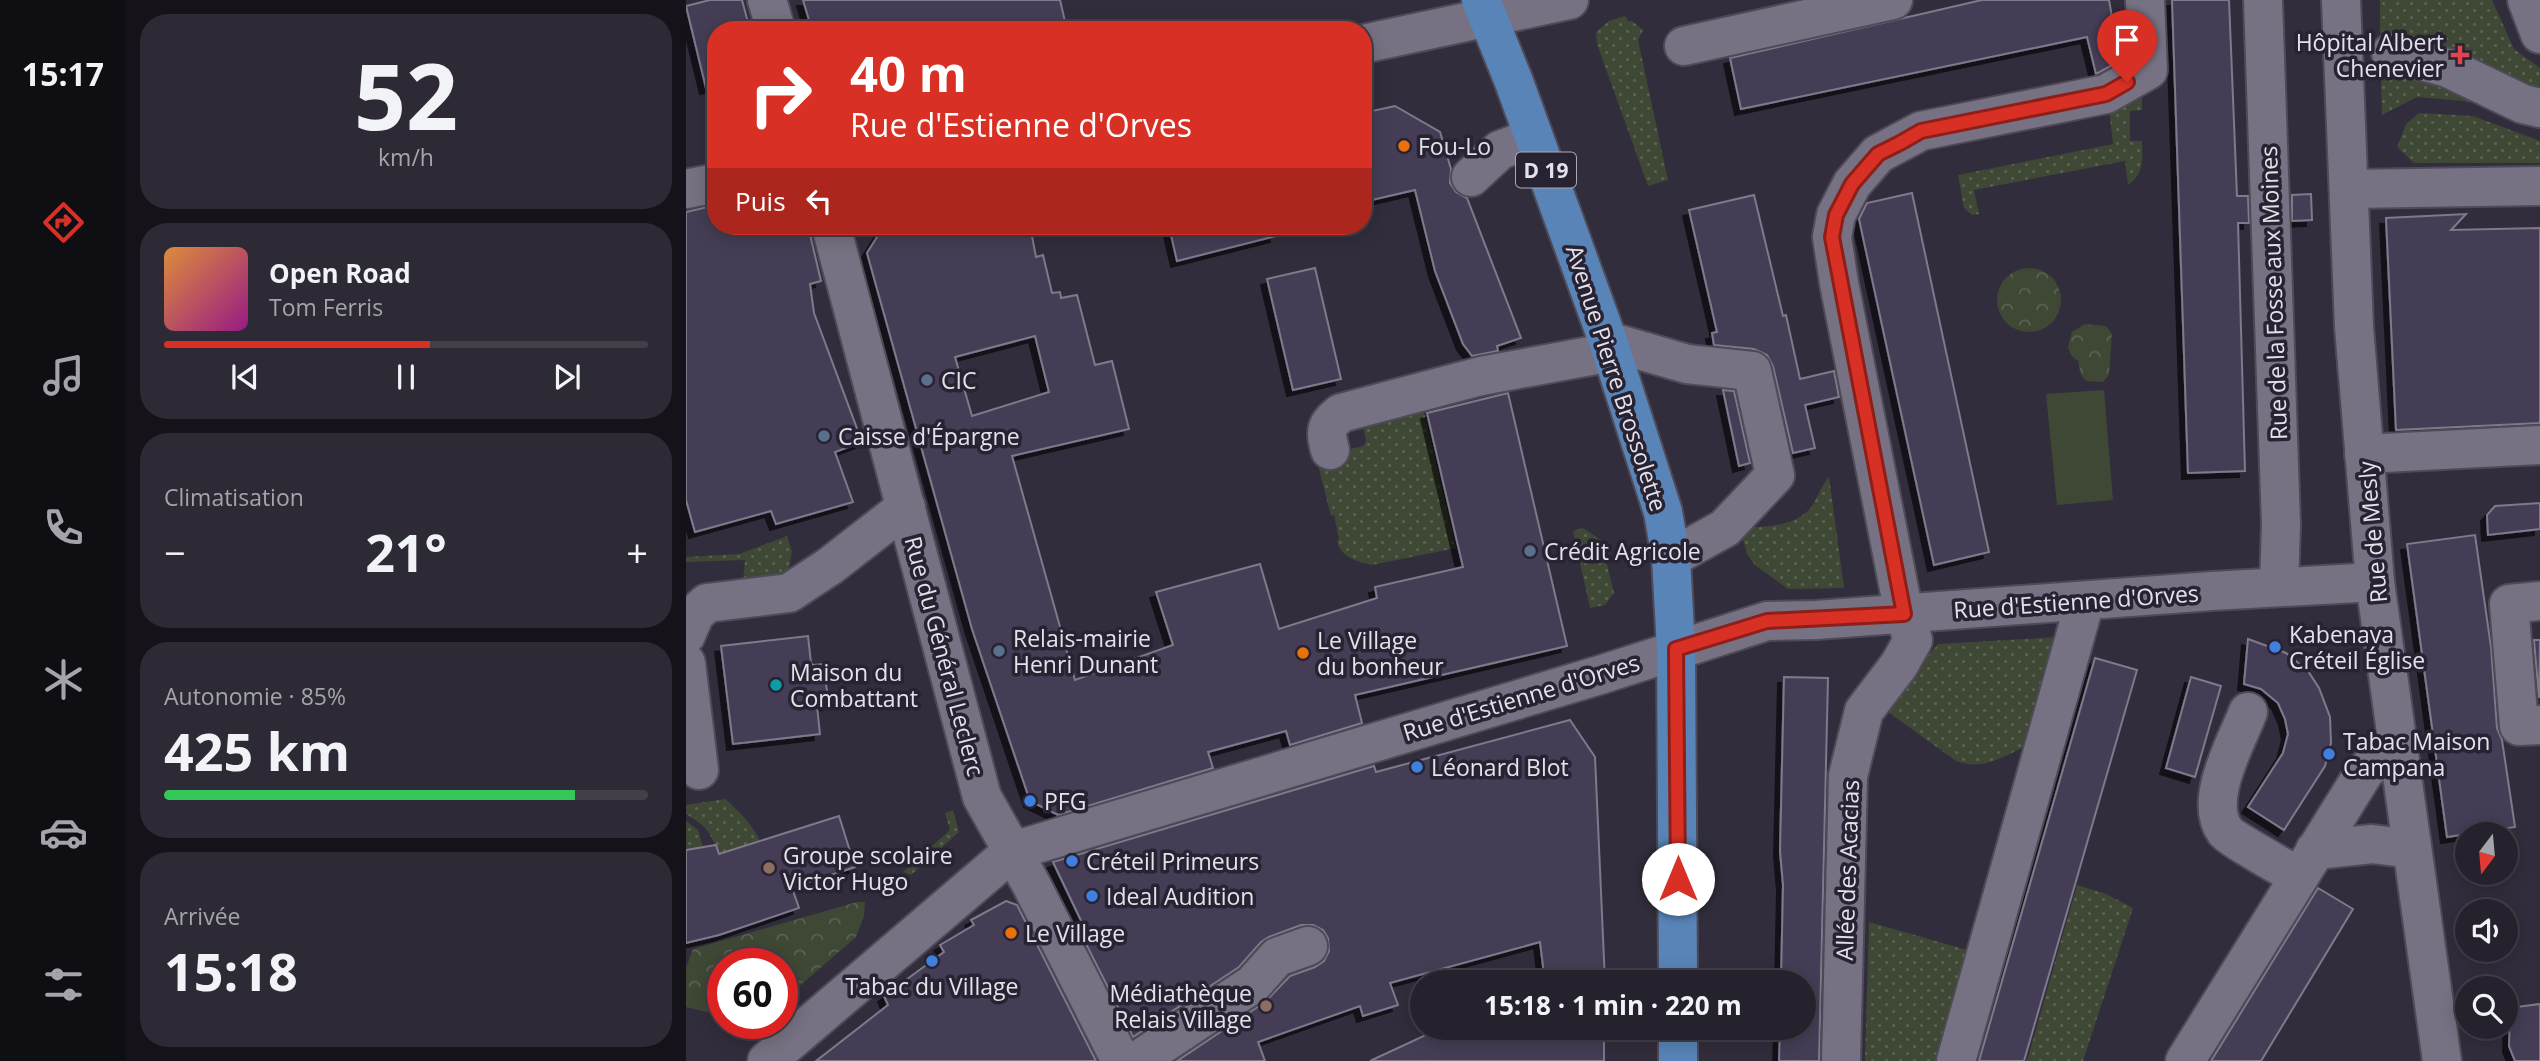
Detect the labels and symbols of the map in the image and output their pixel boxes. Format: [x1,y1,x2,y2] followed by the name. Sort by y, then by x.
[2097,10,2157,82] pin
[2296,26,2445,84] place label: Hôpital Albert Chenevier
[2450,45,2470,65] marker: Hôpital Albert Chenevier
[1418,130,1491,162] place label: Fou-Lo
[1396,138,1412,154] marker: Fou-Lo
[2252,145,2294,441] street label: Rue de la Fosse aux Moines
[1516,152,1576,188] road number: D 19
[1559,241,1675,515] street label: Avenue Pierre Brossolette
[941,364,976,396] place label: CIC
[919,372,935,388] marker: CIC
[838,420,1020,452] place label: Caisse d'Épargne
[816,428,832,444] marker: Caisse d'Épargne
[2350,459,2394,604] street label: Rue de Mesly
[898,533,992,779] street label: Rue du Général Leclerc
[1544,535,1701,567] place label: Crédit Agricole
[1522,543,1538,559] marker: Crédit Agricole
[1952,576,2200,626] street label: Rue d'Estienne d'Orves
[2289,618,2425,676] place label: Kabenaya Créteil Église
[1013,622,1158,680] place label: Relais-mairie Henri Dunant
[1317,624,1444,682] place label: Le Village du bonheur
[2267,639,2283,655] marker: Kabenaya Créteil Église
[991,643,1007,659] marker: Relais-mairie Henri Dunant
[1295,645,1311,661] marker: Le Village du bonheur
[1399,646,1643,748] street label: Rue d'Estienne d'Orves
[790,656,918,714] place label: Maison du Combattant
[768,677,784,693] marker: Maison du Combattant
[2343,725,2490,783] place label: Tabac Maison Campana
[2321,746,2337,762] marker: Tabac Maison Campana
[1431,751,1569,783] place label: Léonard Blot
[1409,759,1425,775] marker: Léonard Blot
[1828,779,1866,961] street label: Allée des Acacias
[1044,785,1086,817] place label: PFG
[1022,793,1038,809] marker: PFG
[2455,822,2518,886] north arrow
[783,839,953,897] place label: Groupe scolaire Victor Hugo
[1641,842,1715,916] position arrow
[1086,845,1259,877] place label: Créteil Primeurs
[1064,853,1080,869] marker: Créteil Primeurs
[761,860,777,876] marker: Groupe scolaire Victor Hugo
[1106,880,1254,912] place label: Ideal Audition
[1084,888,1100,904] marker: Ideal Audition
[1025,917,1125,949] place label: Le Village
[1003,925,1019,941] marker: Le Village
[707,948,798,1039] speed limit sign: 60
[924,953,940,969] marker: Tabac du Village
[846,970,1018,1002] place label: Tabac du Village
[1109,977,1252,1035] place label: Médiathèque Relais Village
[1258,998,1274,1014] marker: Médiathèque Relais Village

